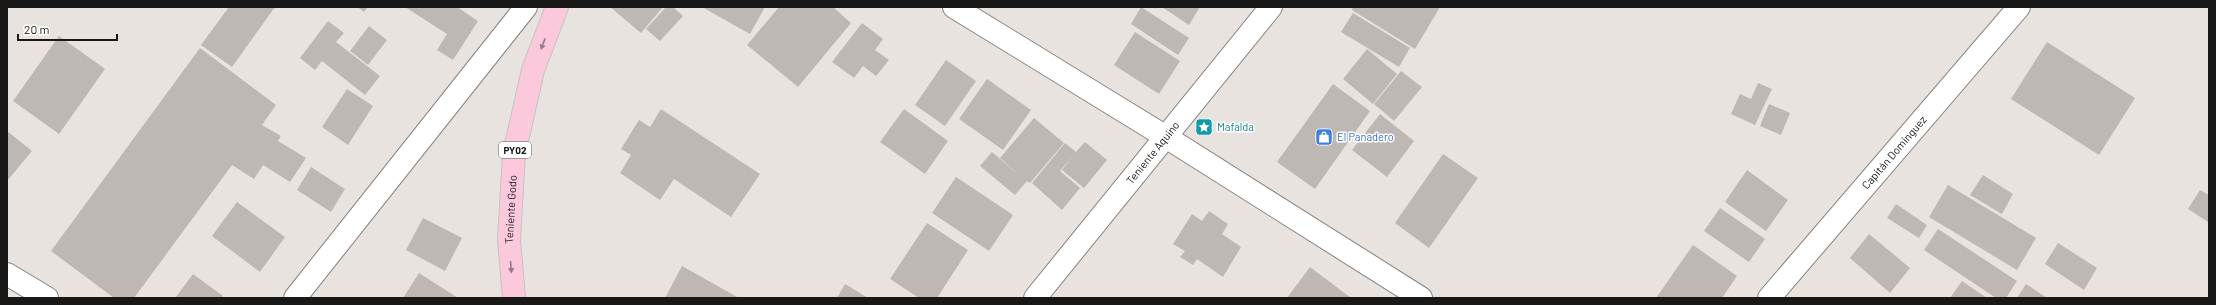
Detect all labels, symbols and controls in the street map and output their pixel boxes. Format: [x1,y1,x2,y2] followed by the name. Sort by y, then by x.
[18,16,117,42] scale bar
[24,22,50,36] text: 20 m
[540,38,546,50] one-way arrow
[1859,113,1929,191] street label: Capitán Dominguez
[1194,117,1214,137] place icon: Mafalda
[1123,118,1182,186] street label: Teniente Aquino
[1217,120,1254,133] place label: Mafalda
[1314,127,1334,147] shop icon: El Panadero
[1337,130,1394,143] place label: El Panadero
[499,142,531,158] road number: PY02
[502,175,519,244] street label: Teniente Godo
[508,261,515,273] one-way arrow

